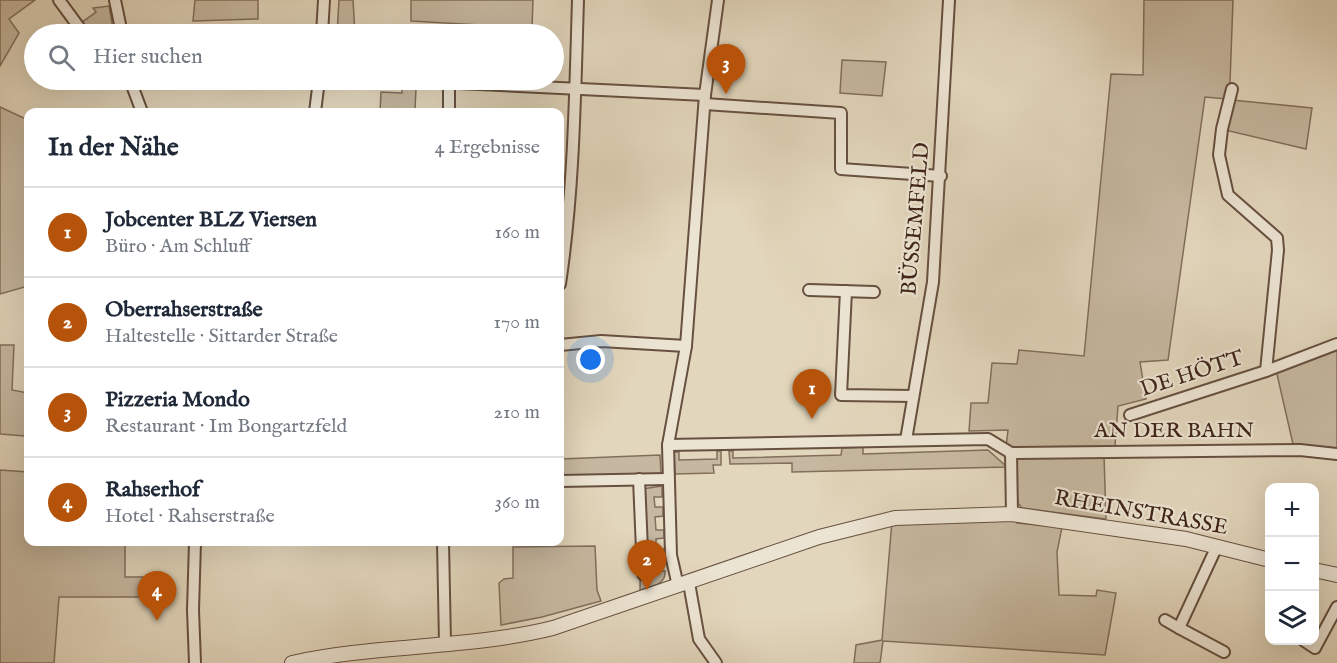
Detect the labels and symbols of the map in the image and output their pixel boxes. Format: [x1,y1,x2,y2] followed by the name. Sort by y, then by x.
[706,44,746,94] pin: 3
[895,141,937,297] street label: BÜSSEMFELD
[1137,344,1247,404] street label: DE HÖTT
[576,345,605,374] your location
[792,370,832,419] pin: 1
[1093,417,1254,445] street label: AN DER BAHN
[1052,484,1230,542] street label: RHEINSTRASSE
[628,540,666,590] pin: 2
[138,572,176,621] pin: 4

